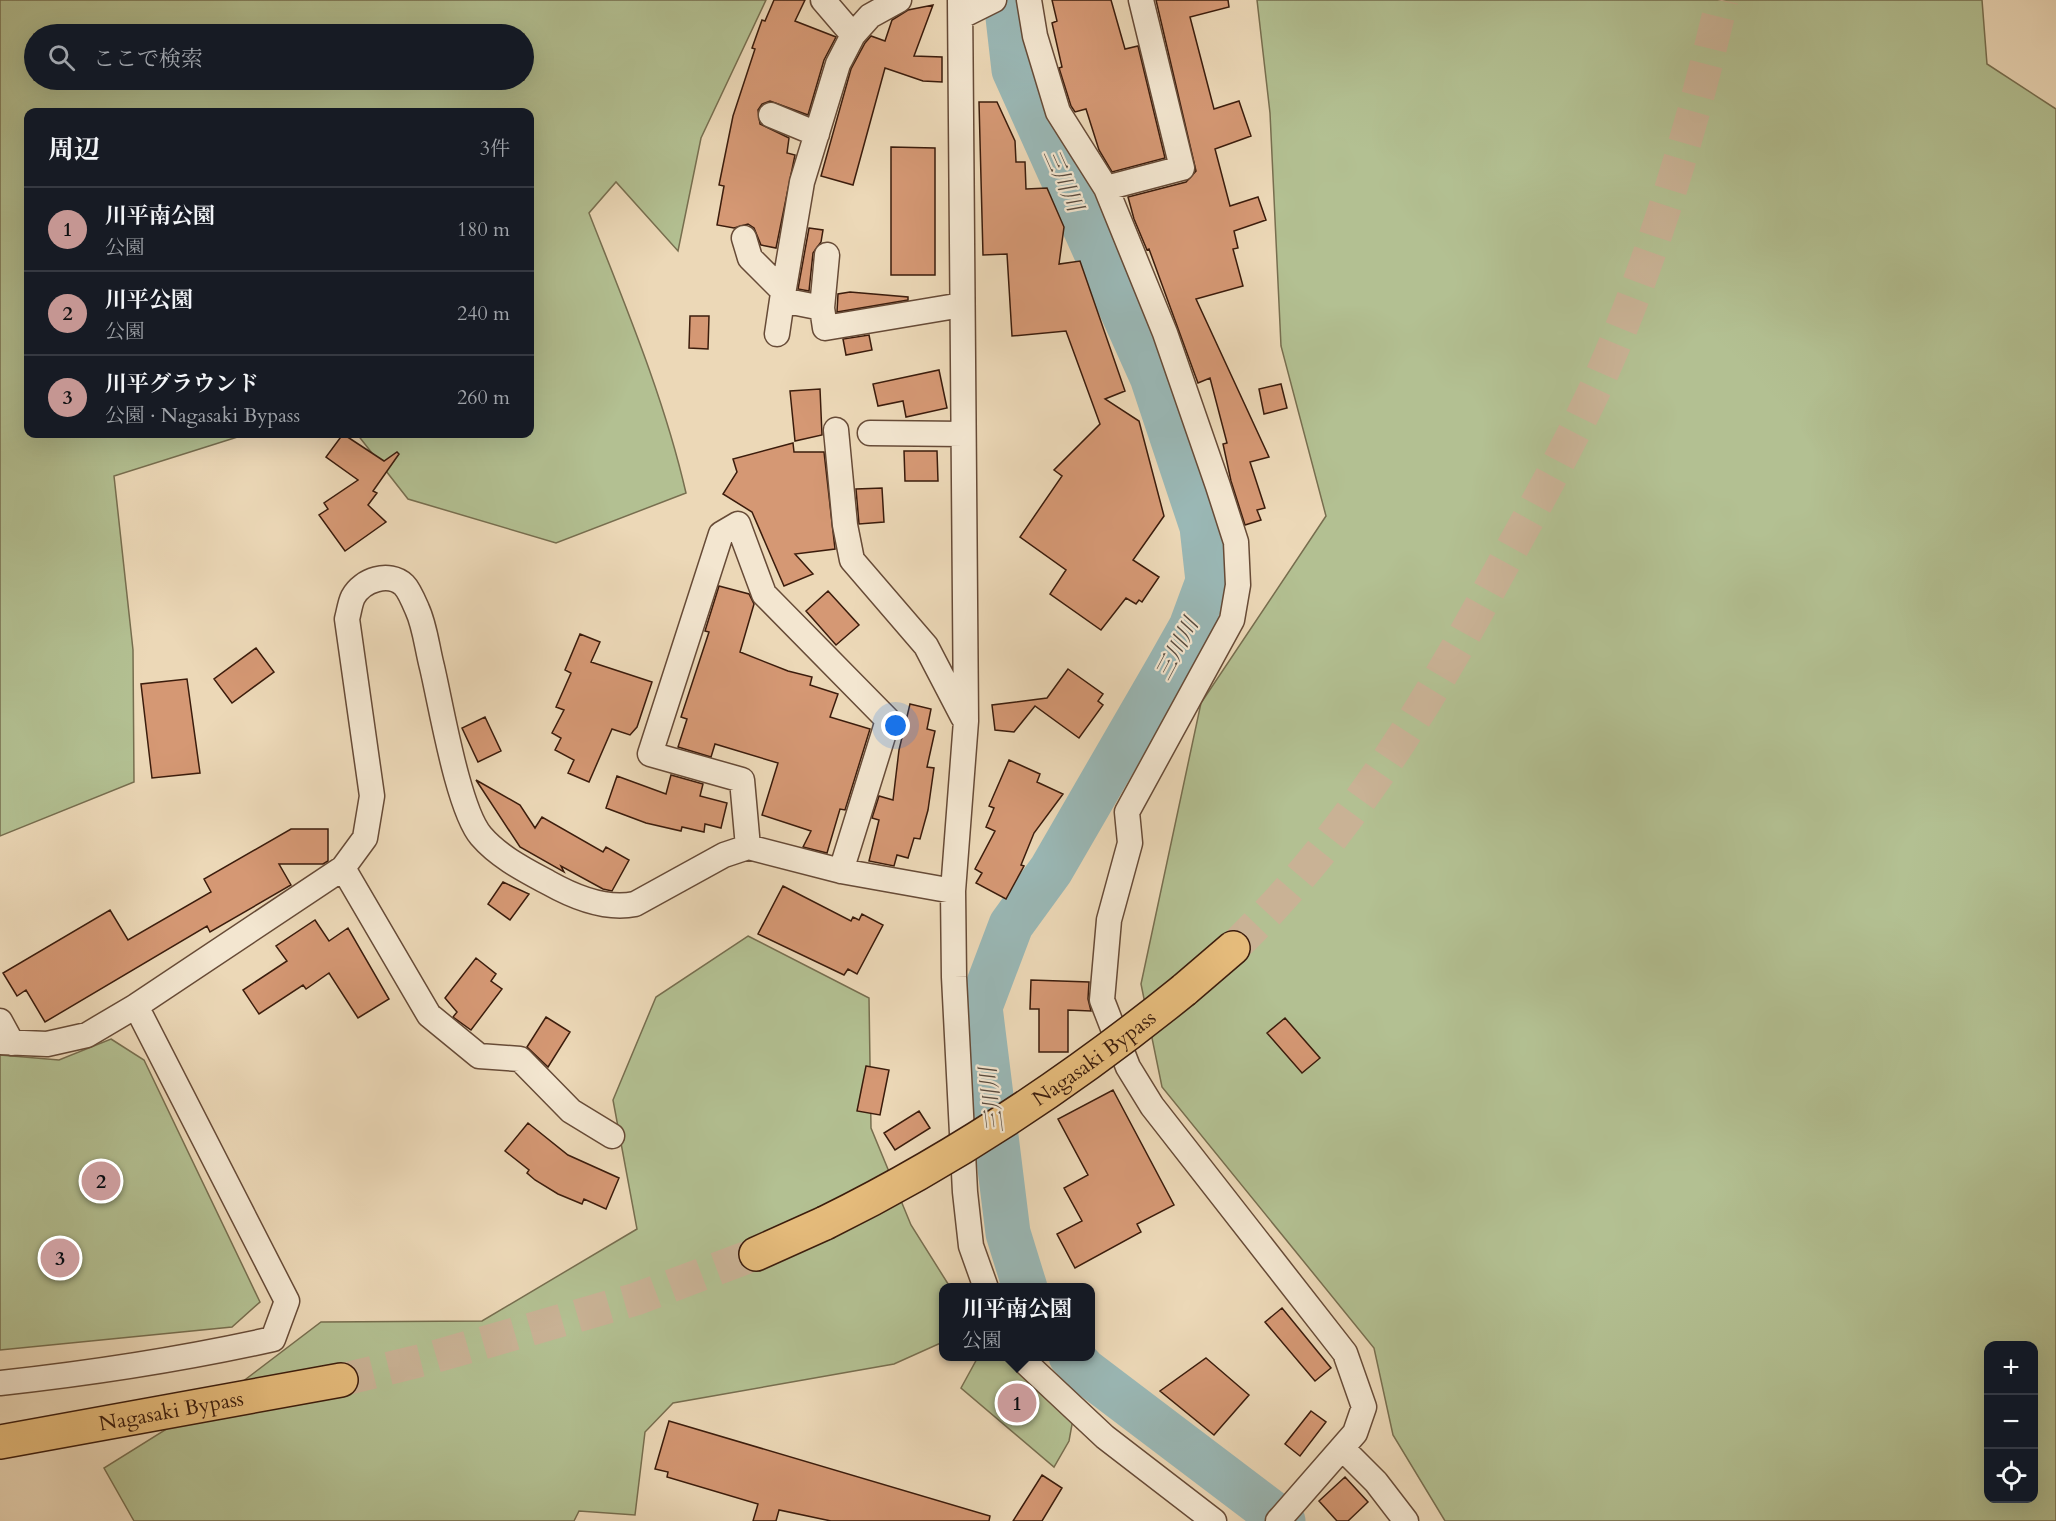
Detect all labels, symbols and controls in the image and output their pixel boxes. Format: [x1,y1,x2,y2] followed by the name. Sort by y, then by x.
[24,24,534,90] search box
[45,41,78,74] icon: search
[93,44,203,74] text: ここで検索
[48,132,100,167] text: 周辺
[480,135,510,162] text: 3件
[1036,144,1091,218] water label: 三川川
[105,201,215,231] text: 川平南公園
[62,216,73,243] text: 1
[457,216,510,243] text: 180 m
[105,234,145,261] text: 公園
[105,285,193,315] text: 川平公園
[62,300,73,327] text: 2
[457,300,510,327] text: 240 m
[105,318,145,345] text: 公園
[105,369,259,399] text: 川平グラウンド
[62,384,73,411] text: 3
[457,384,510,411] text: 260 m
[105,402,300,429] text: 公園 · Nagasaki Bypass
[1148,611,1207,685] water label: 三川川
[881,711,910,740] your location
[1026,1003,1162,1113] street label: Nagasaki Bypass
[973,1063,1011,1135] water label: 三川川
[82,1158,120,1204] pin: 2
[40,1236,80,1280] pin: 3
[939,1283,1095,1361] popup
[962,1294,1072,1324] text: 川平南公園
[962,1327,1002,1354] text: 公園
[1984,1341,2038,1503] map controls
[1984,1341,2038,1395] button: +
[998,1380,1036,1426] pin: 1
[97,1384,246,1438] street label: Nagasaki Bypass
[1984,1395,2038,1449] button: −
[1984,1449,2038,1503] button: locate

